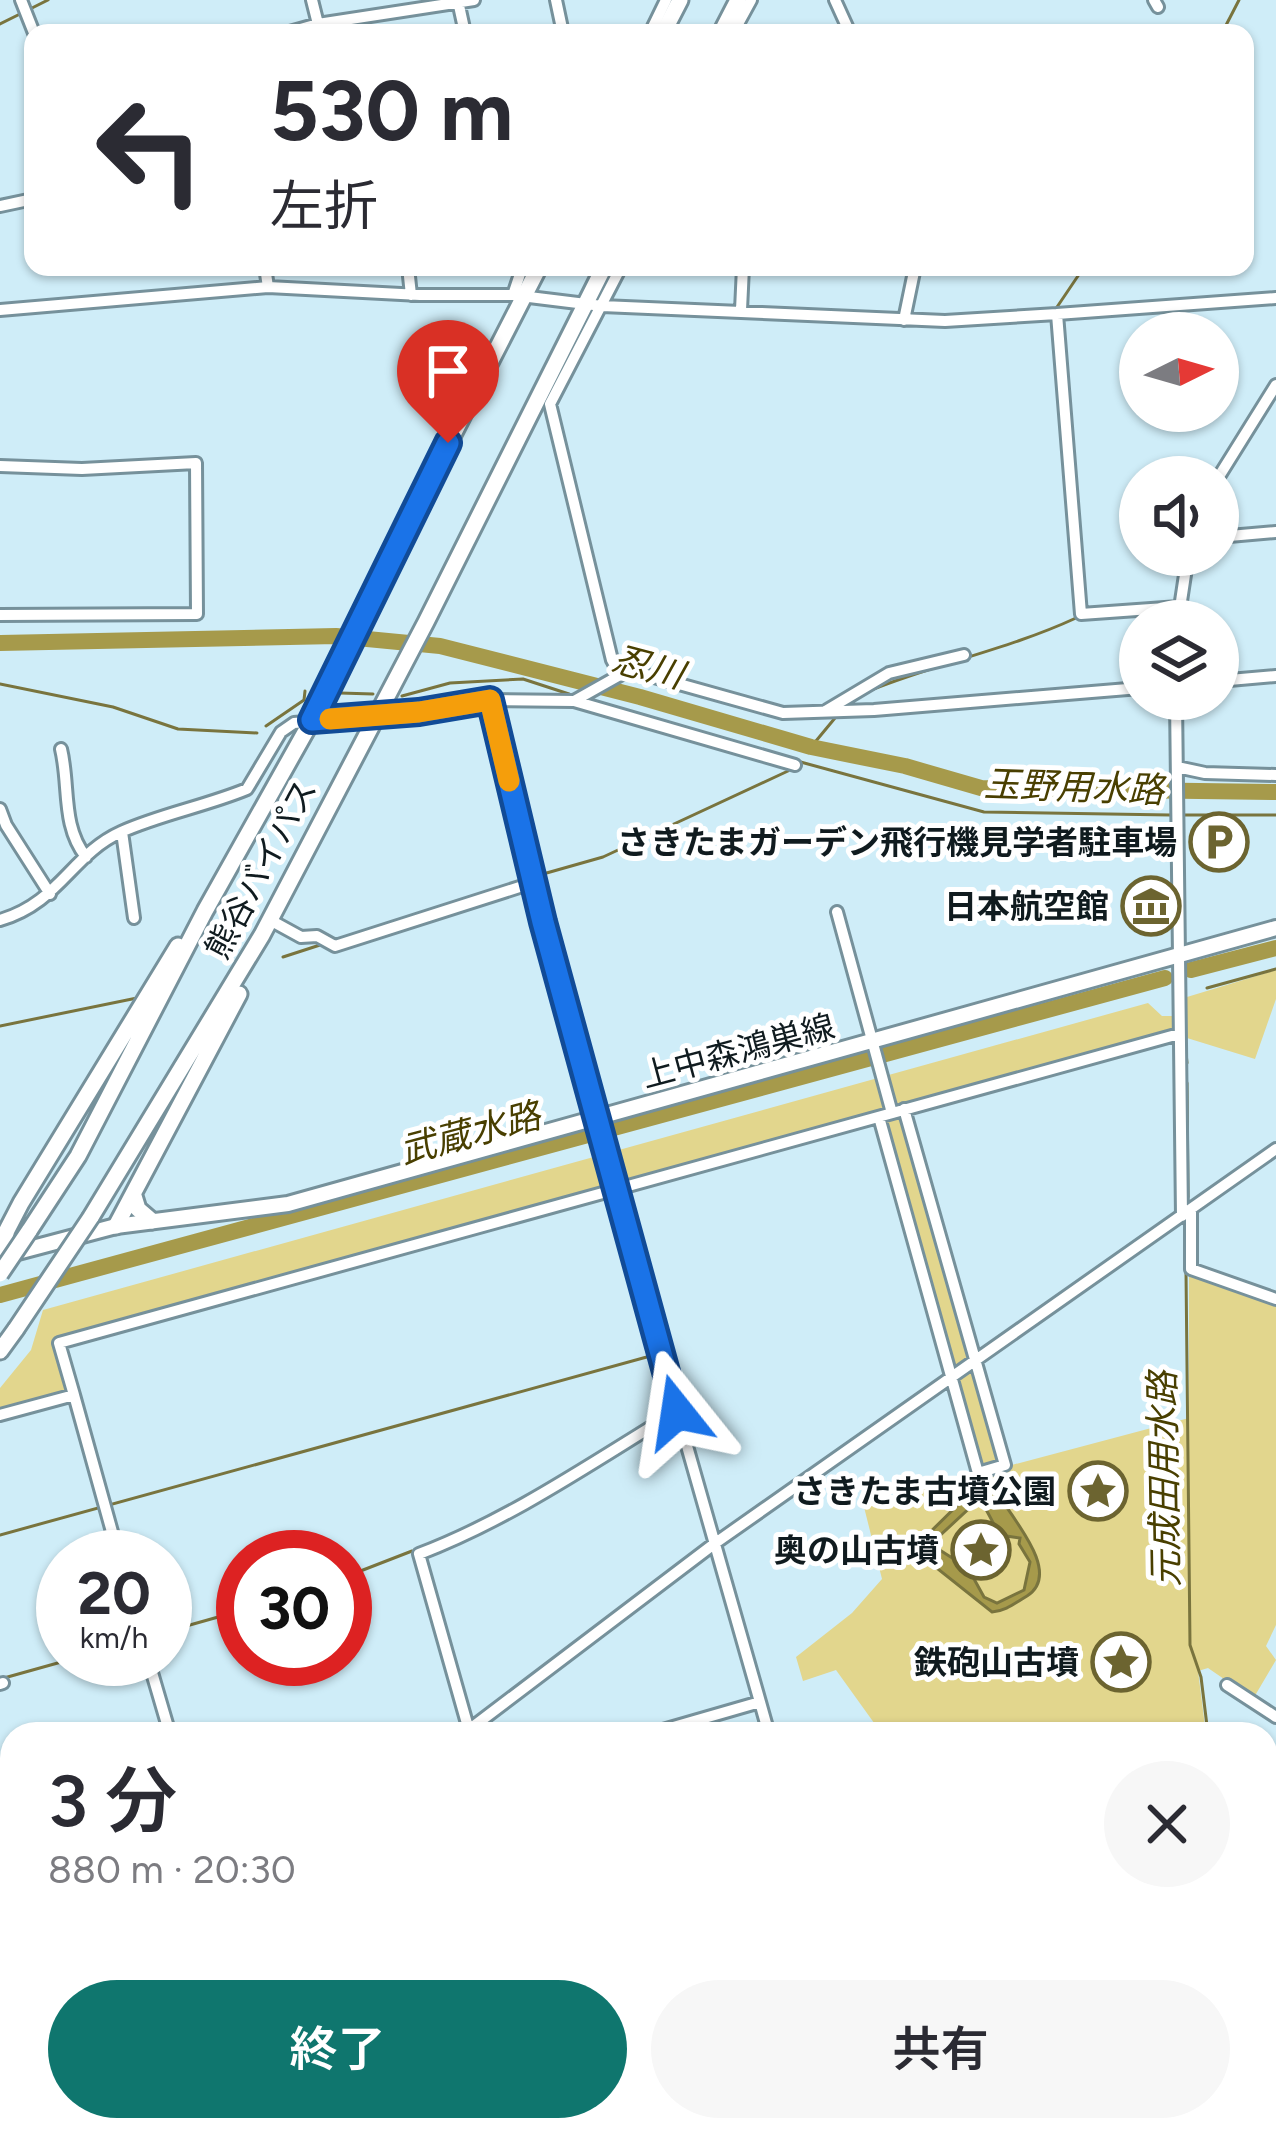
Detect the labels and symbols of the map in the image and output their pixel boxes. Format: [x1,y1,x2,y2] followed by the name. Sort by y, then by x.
[1119,312,1239,432] north arrow
[397,320,499,443] pin
[608,637,692,698] water label: 忍川
[983,762,1168,812] water label: 玉野用水路
[197,773,325,965] street label: 熊谷バイパス
[1188,811,1250,873] parking icon: さきたまガーデン飛行機見学者駐車場
[617,823,1177,862] place label: さきたまガーデン飛行機見学者駐車場
[1120,875,1182,937] museum icon: 日本航空館
[944,887,1109,926] place label: 日本航空館
[637,1007,839,1095] street label: 上中森鴻巣線
[395,1093,548,1172] water label: 武蔵水路
[614,1349,740,1475] position arrow
[1141,1368,1187,1587] water label: 元成田用水路
[1067,1460,1129,1522] place icon: さきたま古墳公園
[793,1472,1056,1511] place label: さきたま古墳公園
[950,1519,1012,1581] place icon: 奥の山古墳
[216,1530,372,1686] speed limit sign: 30
[774,1531,939,1570] place label: 奥の山古墳
[1090,1631,1152,1693] place icon: 鉄砲山古墳
[914,1643,1079,1682] place label: 鉄砲山古墳

